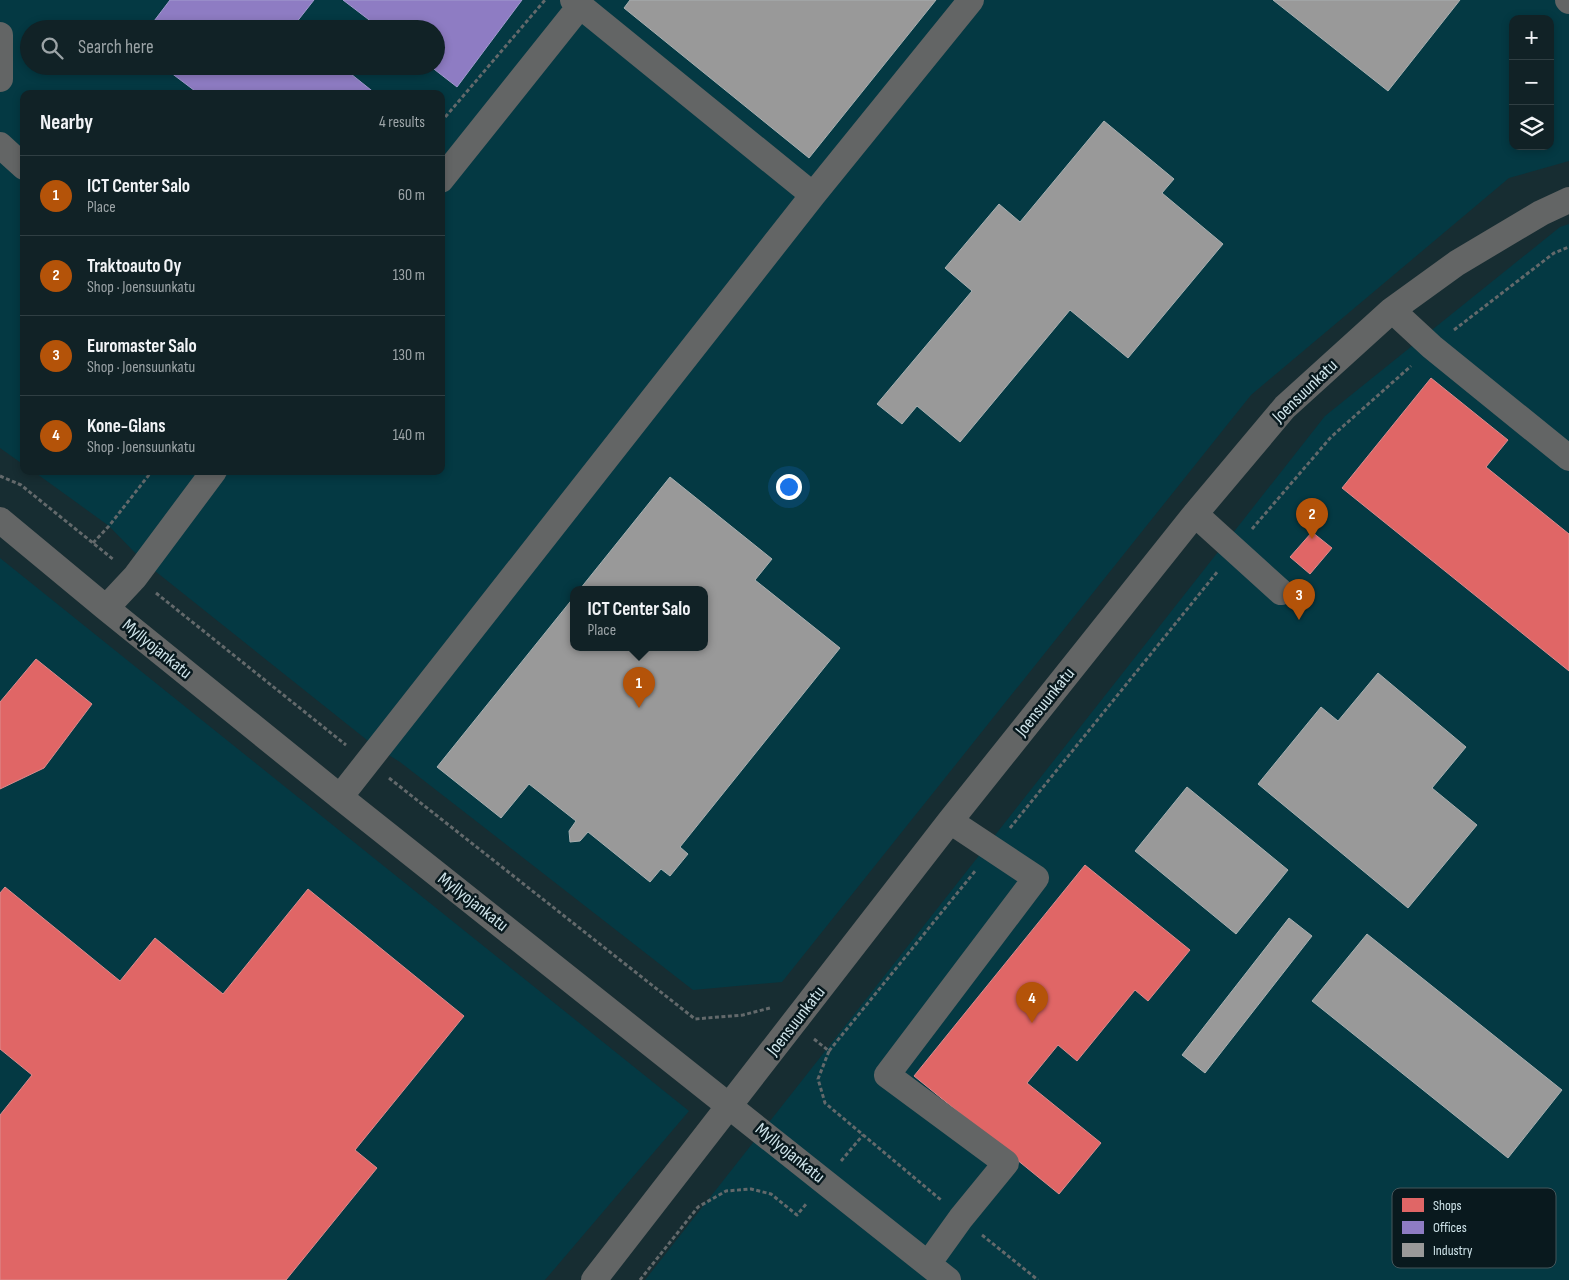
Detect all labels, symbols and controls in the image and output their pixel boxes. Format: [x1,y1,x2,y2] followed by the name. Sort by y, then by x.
[1509,15,1554,150] map controls
[1509,15,1554,60] button: +
[20,20,445,75] search box
[38,34,66,62] icon: search
[78,36,154,59] text: Search here
[1509,60,1554,105] button: −
[1509,105,1554,150] button: layers
[40,110,93,135] text: Nearby
[379,113,425,132] text: 4 results
[87,175,190,198] text: ICT Center Salo
[53,186,59,205] text: 1
[398,186,425,205] text: 60 m
[87,198,116,217] text: Place
[87,255,181,278] text: Traktoauto Oy
[52,266,60,285] text: 2
[393,266,425,285] text: 130 m
[87,278,195,297] text: Shop · Joensuunkatu
[87,335,197,358] text: Euromaster Salo
[52,346,60,365] text: 3
[393,346,425,365] text: 130 m
[1267,355,1342,428] street label: Joensuunkatu
[87,358,195,377] text: Shop · Joensuunkatu
[87,415,166,438] text: Kone-Glans
[52,426,60,445] text: 4
[393,426,425,445] text: 140 m
[87,438,195,457] text: Shop · Joensuunkatu
[776,474,802,500] your location
[1296,498,1328,539] pin: 2
[1283,579,1315,620] pin: 3
[570,586,708,651] popup
[587,598,691,621] text: ICT Center Salo
[118,615,196,683] street label: Myllyojankatu
[587,621,616,640] text: Place
[1010,663,1079,741] street label: Joensuunkatu
[623,667,655,708] pin: 1
[434,868,512,936] street label: Myllyojankatu
[762,982,830,1061] street label: Joensuunkatu
[1016,982,1048,1023] pin: 4
[751,1119,829,1187] street label: Myllyojankatu
[1392,1188,1556,1268] legend
[1433,1197,1462,1214] text: Shops
[1433,1219,1467,1236] text: Offices
[1433,1242,1473,1259] text: Industry

